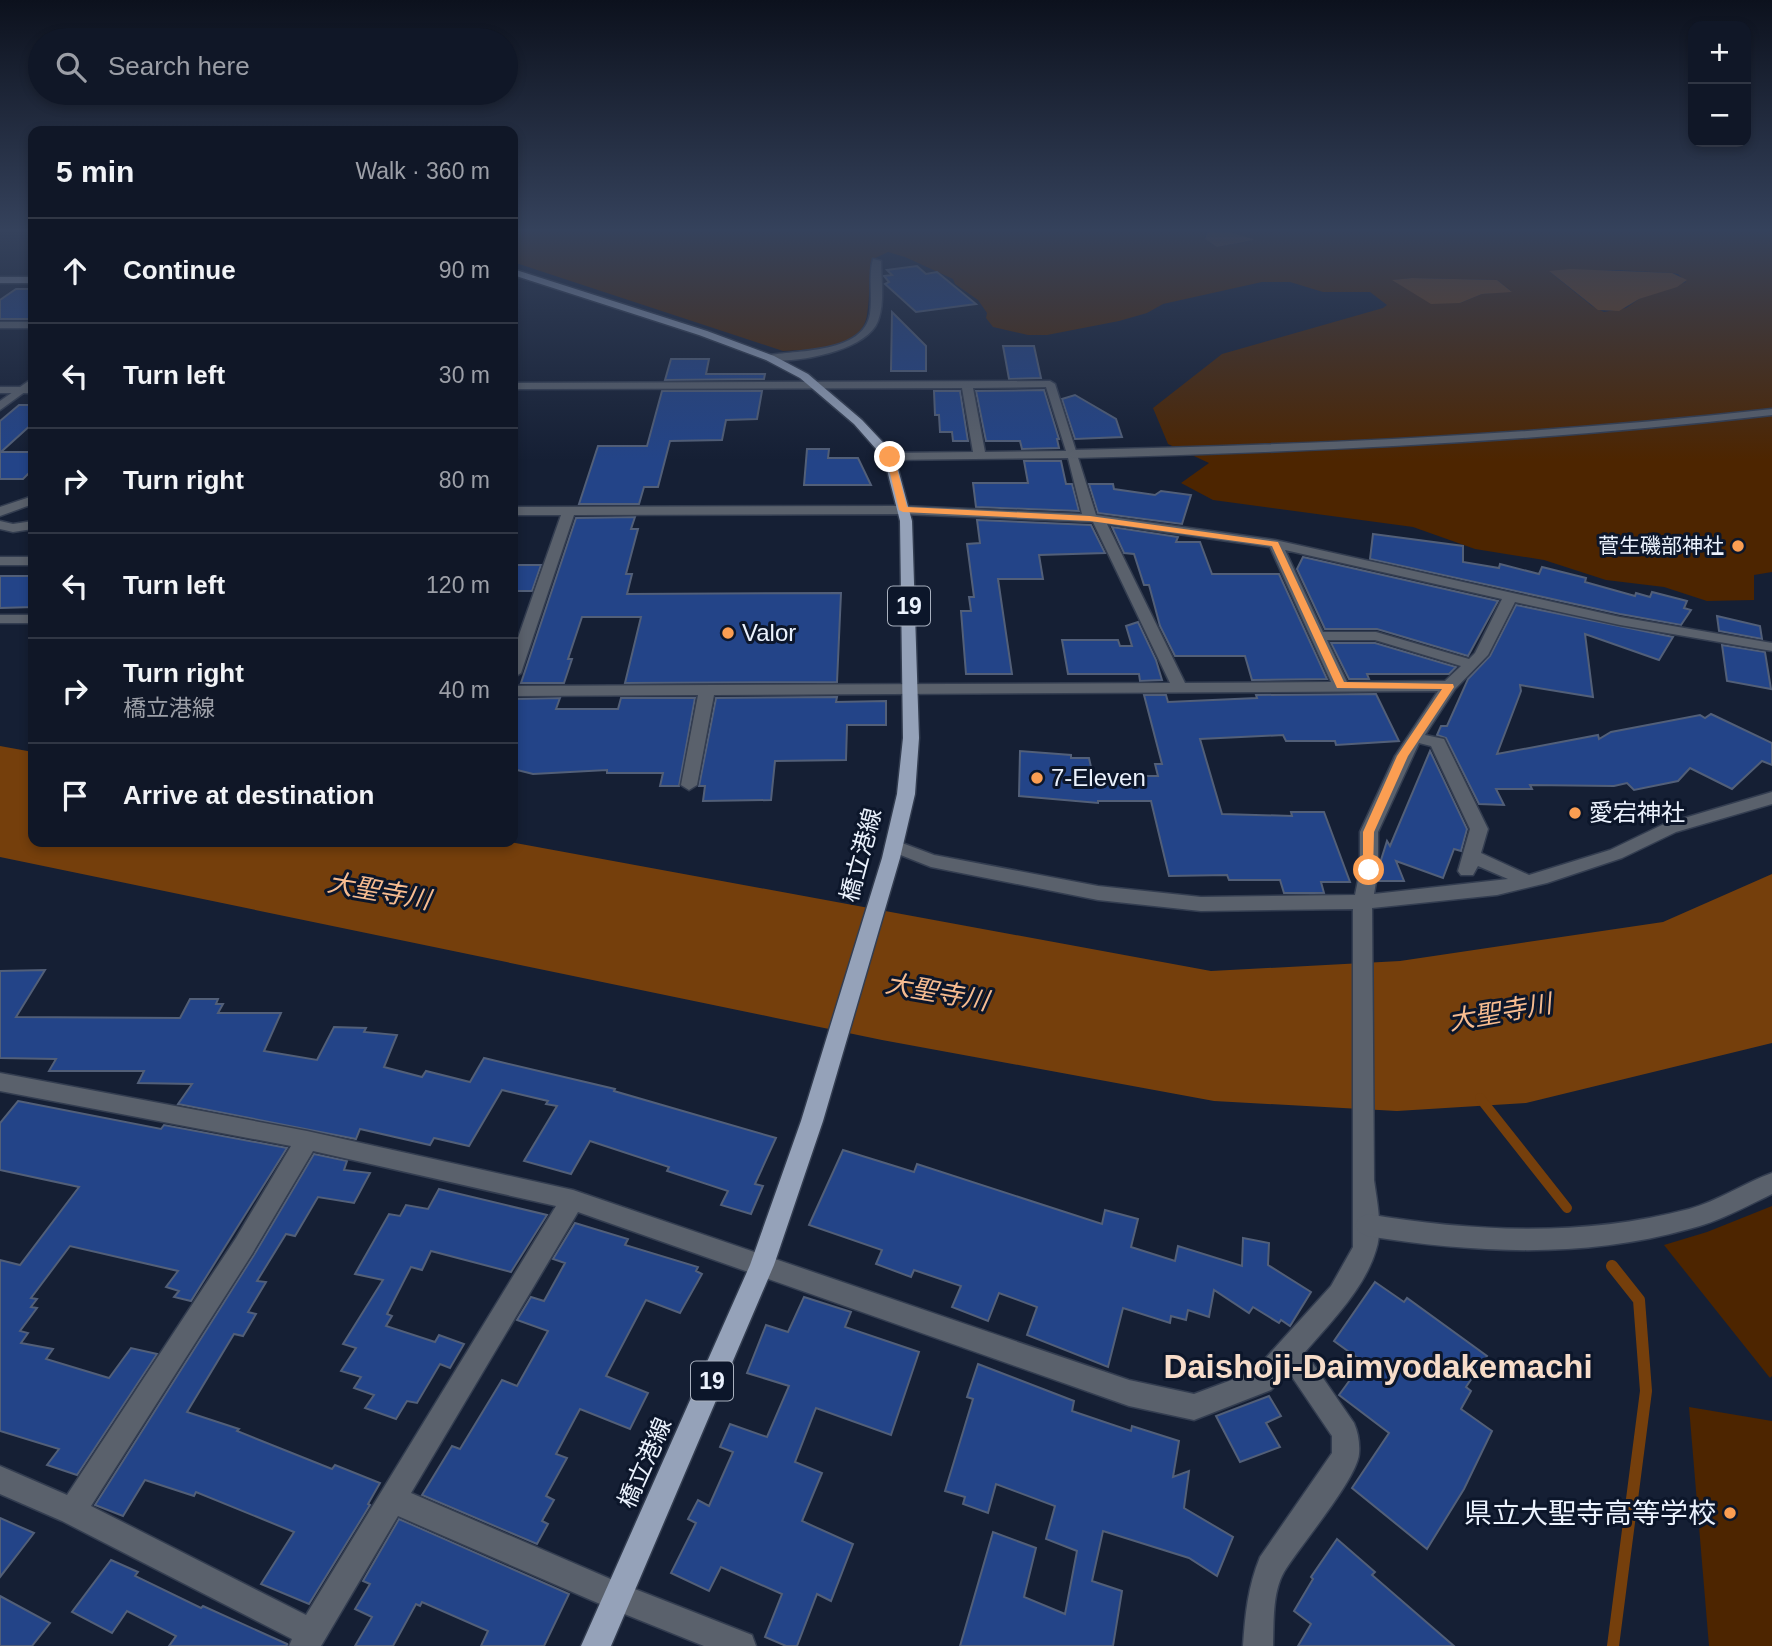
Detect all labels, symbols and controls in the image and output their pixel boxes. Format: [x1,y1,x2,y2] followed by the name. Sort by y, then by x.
[1688,21,1751,147] map controls
[1688,21,1751,84] button: +
[28,28,518,105] search box
[52,48,90,86] icon: search
[108,51,250,81] text: Search here
[1688,84,1751,147] button: −
[56,155,134,188] text: 5 min
[355,158,490,184] text: Walk · 360 m
[56,252,94,290] icon: ahead
[123,255,236,285] text: Continue
[439,257,490,283] text: 90 m
[56,357,94,395] icon: left
[123,360,225,390] text: Turn left
[439,362,490,388] text: 30 m
[874,441,905,472] route end
[56,462,94,500] icon: right
[123,465,244,495] text: Turn right
[439,467,490,493] text: 80 m
[1598,534,1724,557] place label: 菅生磯部神社
[1730,538,1746,554] marker: 菅生磯部神社
[56,567,94,605] icon: left
[123,570,225,600] text: Turn left
[426,572,490,598] text: 120 m
[888,586,930,626] road number: 19
[742,619,796,646] place label: Valor
[720,625,736,641] marker: Valor
[123,658,244,688] text: Turn right
[56,672,94,710] icon: right
[439,677,490,703] text: 40 m
[123,695,215,721] text: 橋立港線
[1051,764,1146,791] place label: 7-Eleven
[1029,770,1045,786] marker: 7-Eleven
[56,777,94,815] icon: arrive
[123,780,374,810] text: Arrive at destination
[1589,799,1685,826] place label: 愛宕神社
[835,805,886,905] street label: 橋立港線
[1567,805,1583,821] marker: 愛宕神社
[1353,854,1384,885] route start
[325,867,436,915] water label: 大聖寺川
[883,968,994,1016] water label: 大聖寺川
[1446,988,1557,1036] water label: 大聖寺川
[1163,1348,1593,1385] district label: Daishoji-Daimyodakemachi
[691,1362,733,1400] road number: 19
[613,1413,676,1512] street label: 橋立港線
[1464,1498,1716,1529] place label: 県立大聖寺高等学校
[1722,1505,1738,1521] marker: 県立大聖寺高等学校

